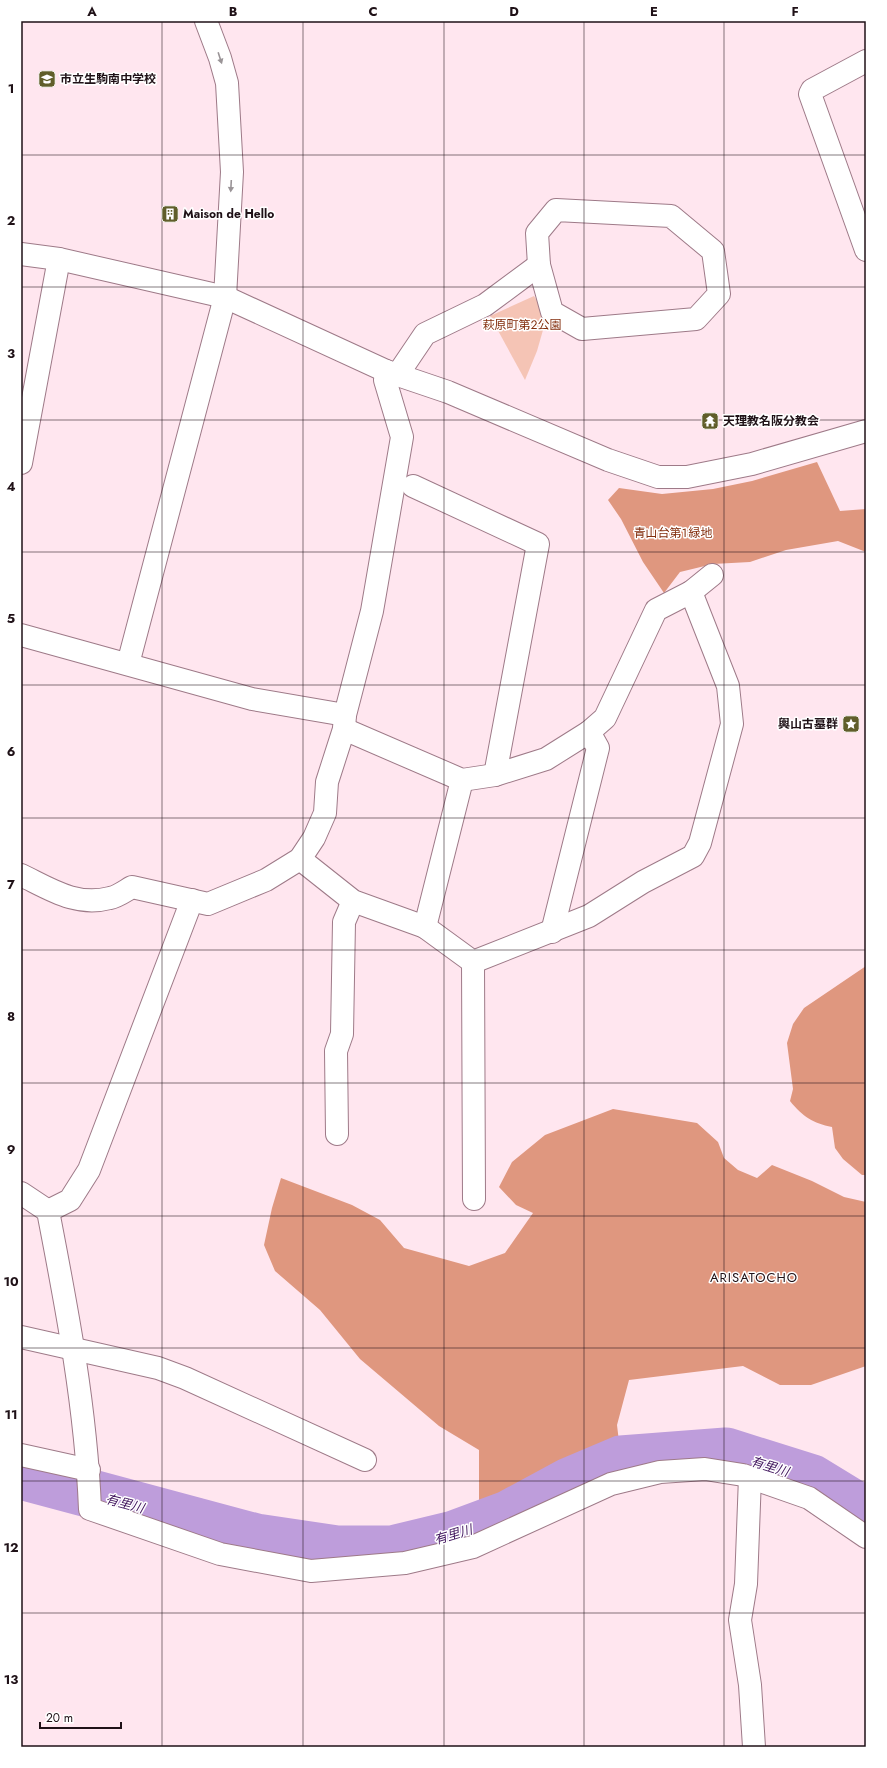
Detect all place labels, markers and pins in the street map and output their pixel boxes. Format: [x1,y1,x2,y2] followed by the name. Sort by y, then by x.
[37,69,57,89] school or university icon: 市立生駒南中学校
[60,70,156,88] place label: 市立生駒南中学校
[160,204,180,224] building icon: Maison de Hello
[183,205,274,223] place label: Maison de Hello
[700,411,720,431] temple icon: 天理教名阪分教会
[723,412,819,430] place label: 天理教名阪分教会
[841,714,861,734] place icon: 輿山古墓群
[778,715,838,733] place label: 輿山古墓群

